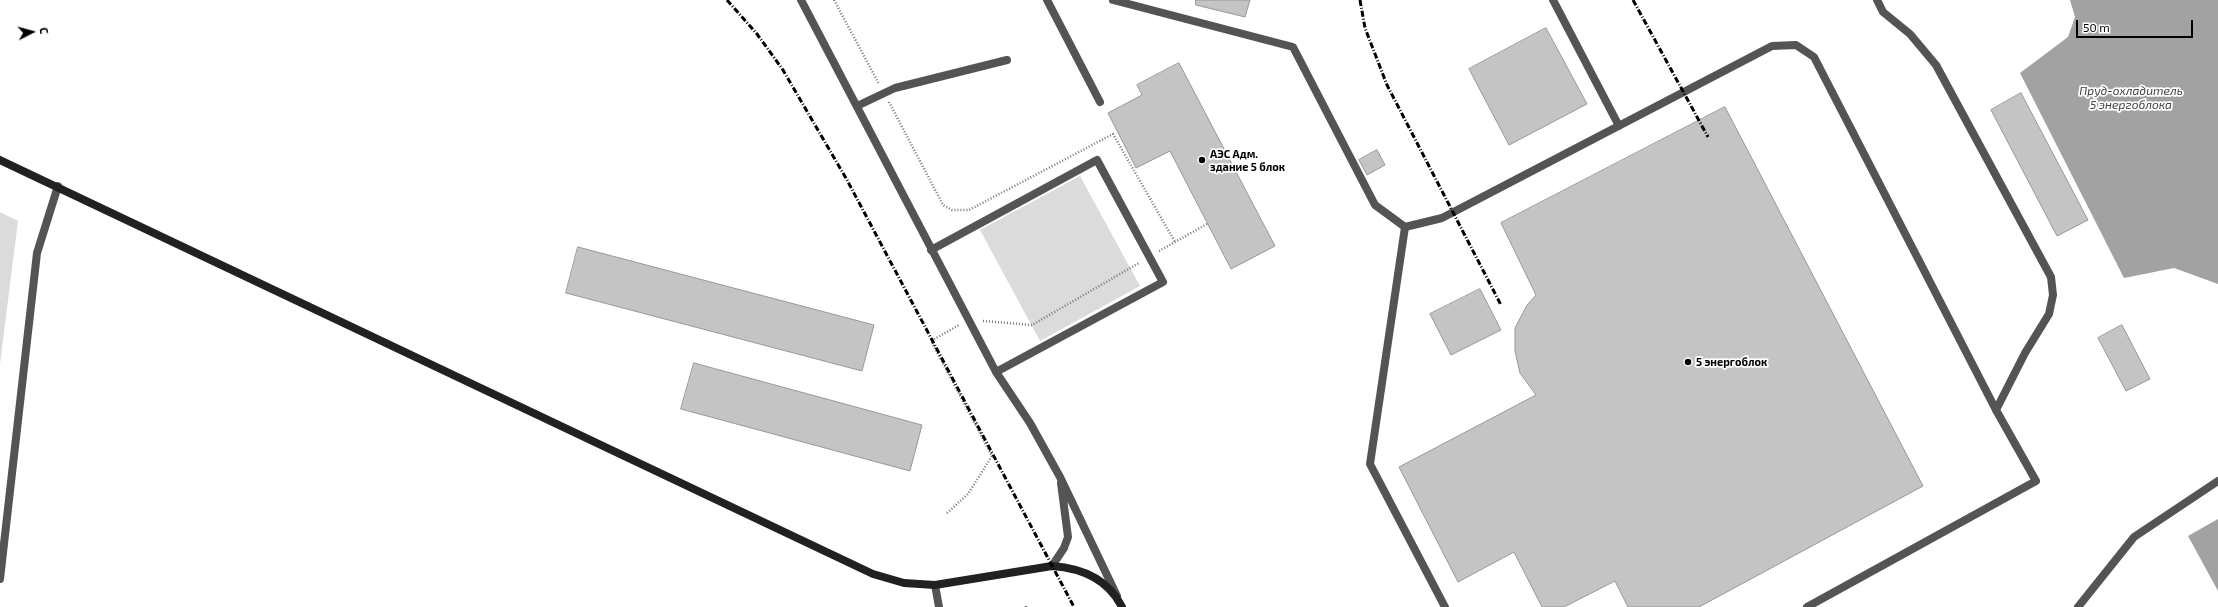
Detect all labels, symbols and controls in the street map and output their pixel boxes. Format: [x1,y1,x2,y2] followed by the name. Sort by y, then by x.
[12,12,52,52] north arrow
[2078,12,2195,38] scale bar
[2083,20,2110,34] text: 50 m
[38,27,51,35] text: С
[2079,84,2183,112] water label: Пруд-охладитель 5 энергоблока
[1210,147,1285,173] place label: АЭС Адм. здание 5 блок
[1197,155,1207,165] marker: АЭС Адм. здание 5 блок
[1696,355,1767,369] place label: 5 энергоблок
[1683,357,1693,367] marker: 5 энергоблок

